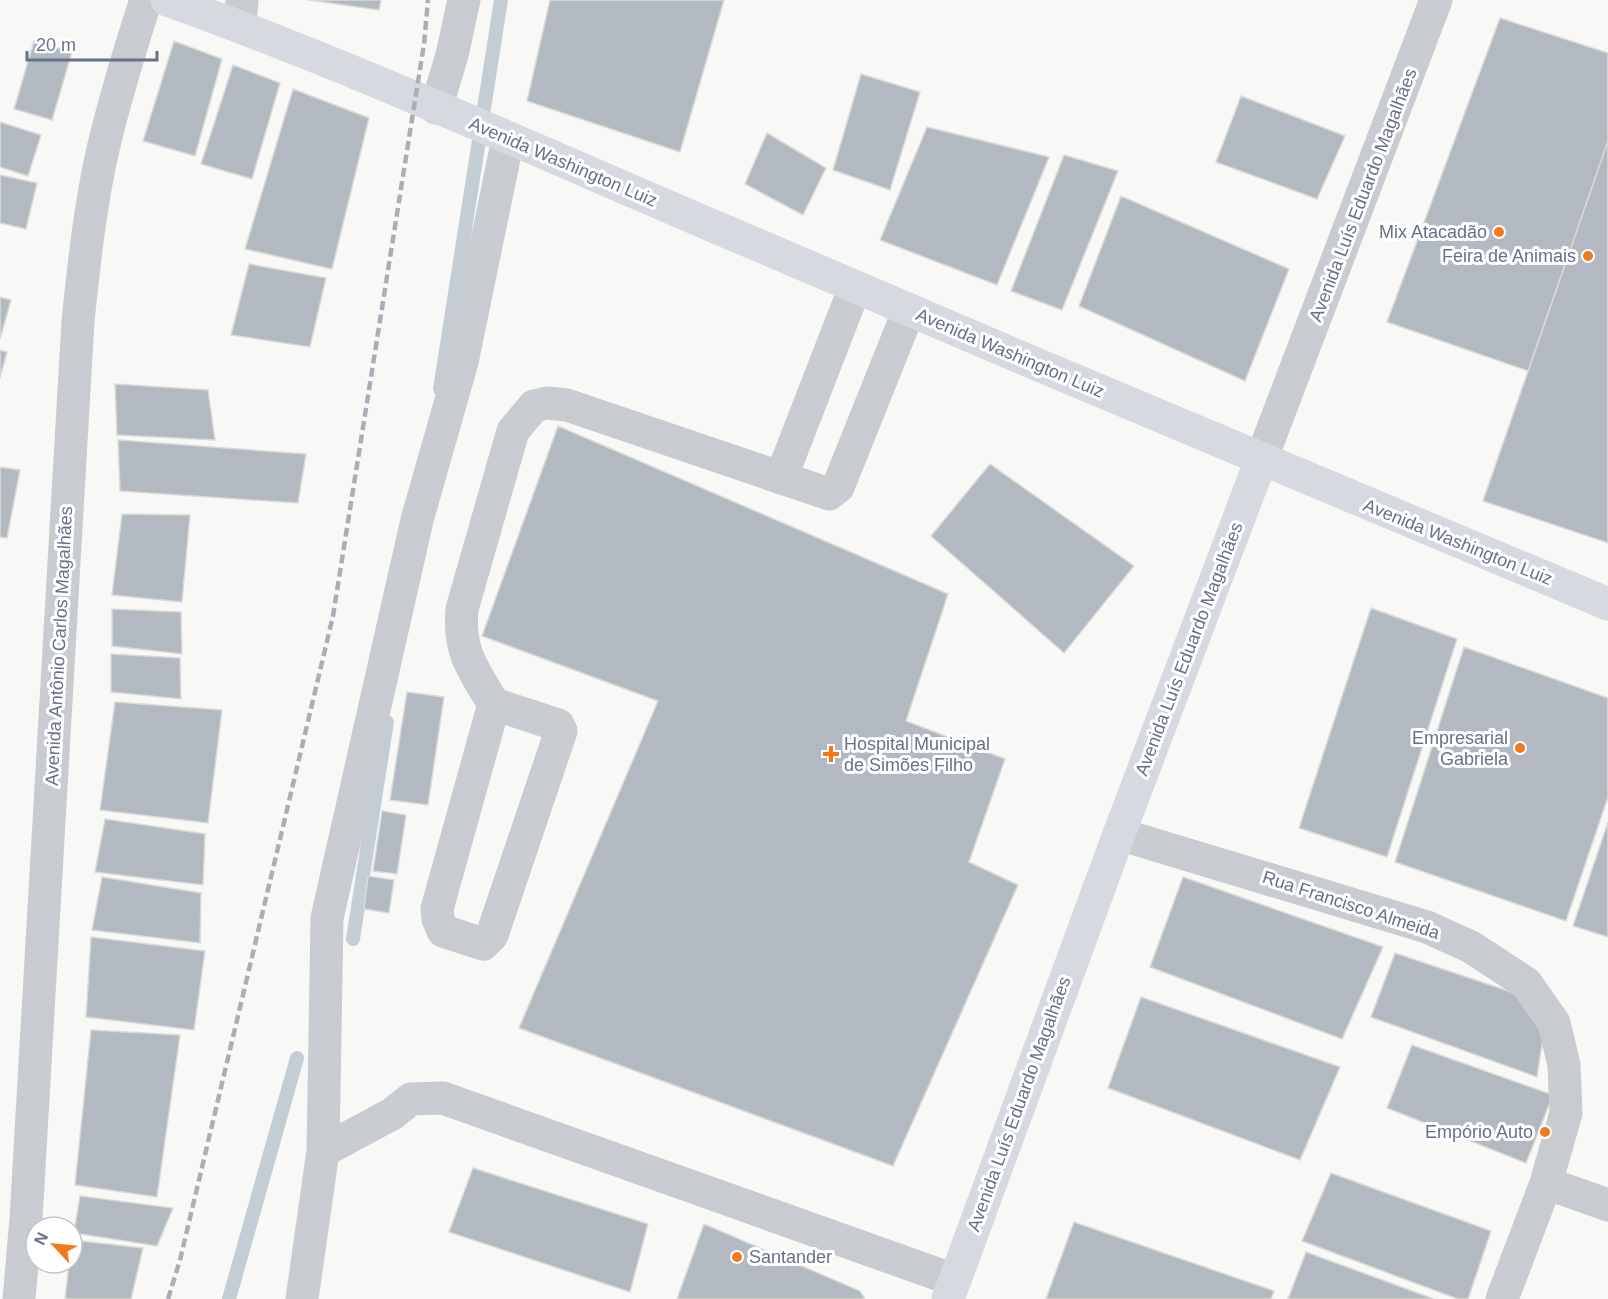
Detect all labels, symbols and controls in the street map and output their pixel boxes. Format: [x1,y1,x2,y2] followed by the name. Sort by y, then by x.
[27,24,158,62] scale bar
[36,35,76,55] text: 20 m
[1305,65,1421,325] street label: Avenida Luís Eduardo Magalhães
[466,113,660,211] street label: Avenida Washington Luiz
[1379,222,1487,242] place label: Mix Atacadão
[1492,225,1506,239] marker: Mix Atacadão
[1442,246,1576,266] place label: Feira de Animais
[1581,249,1595,263] marker: Feira de Animais
[913,304,1107,402] street label: Avenida Washington Luiz
[1361,495,1555,589] street label: Avenida Washington Luiz
[42,506,76,786] street label: Avenida Antônio Carlos Magalhães
[1131,519,1247,779] street label: Avenida Luís Eduardo Magalhães
[1412,728,1509,769] place label: Empresarial Gabriela
[844,734,990,775] place label: Hospital Municipal de Simões Filho
[1513,741,1527,755] marker: Empresarial Gabriela
[822,745,840,763] marker: Hospital Municipal de Simões Filho
[1260,867,1443,943] street label: Rua Francisco Almeida
[963,974,1075,1234] street label: Avenida Luís Eduardo Magalhães
[1425,1122,1533,1142] place label: Empório Auto
[1538,1125,1552,1139] marker: Empório Auto
[24,1215,84,1275] north arrow
[31,1230,51,1248] text: N
[749,1247,832,1267] place label: Santander
[730,1250,744,1264] marker: Santander

